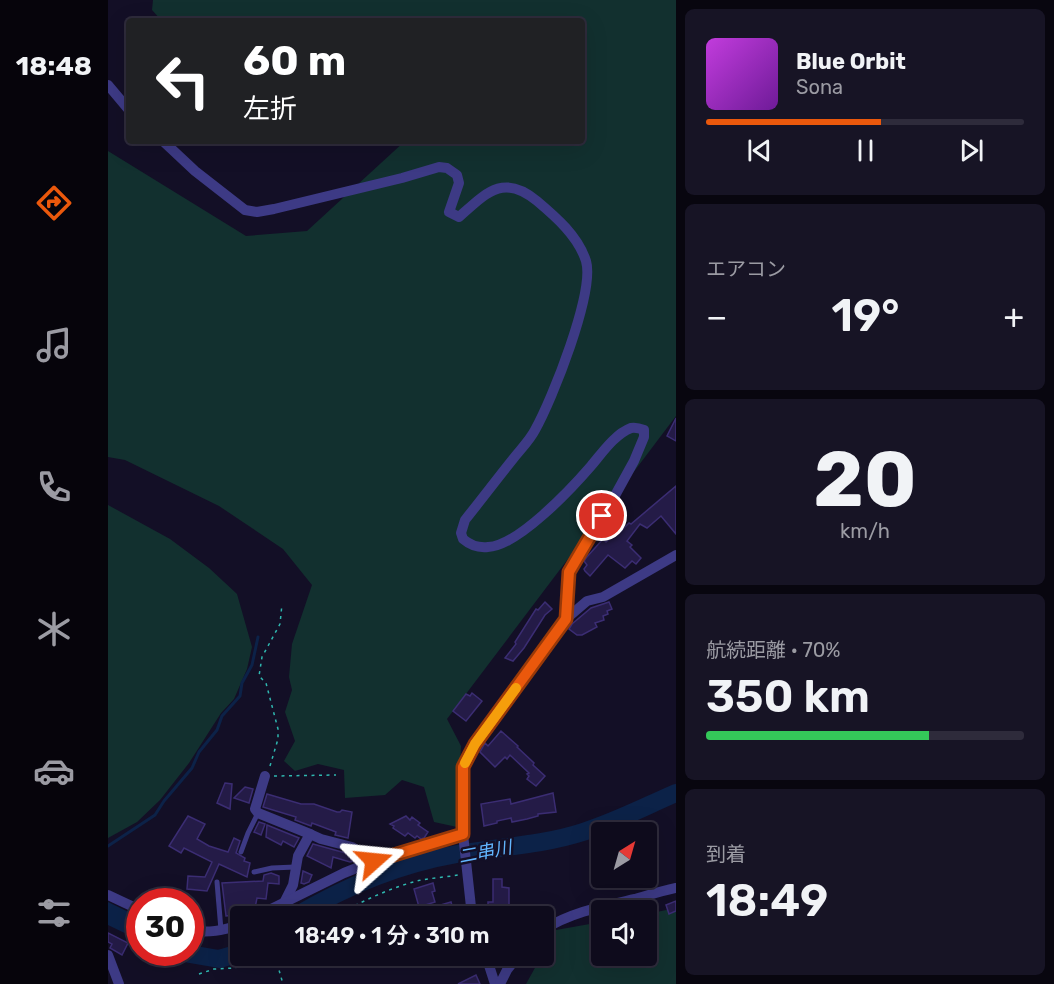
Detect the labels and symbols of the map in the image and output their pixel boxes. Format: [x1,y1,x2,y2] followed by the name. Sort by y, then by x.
[576,490,627,541] pin
[591,822,657,888] north arrow
[342,829,406,893] position arrow
[456,836,516,868] water label: 二串川
[126,888,204,966] speed limit sign: 30

